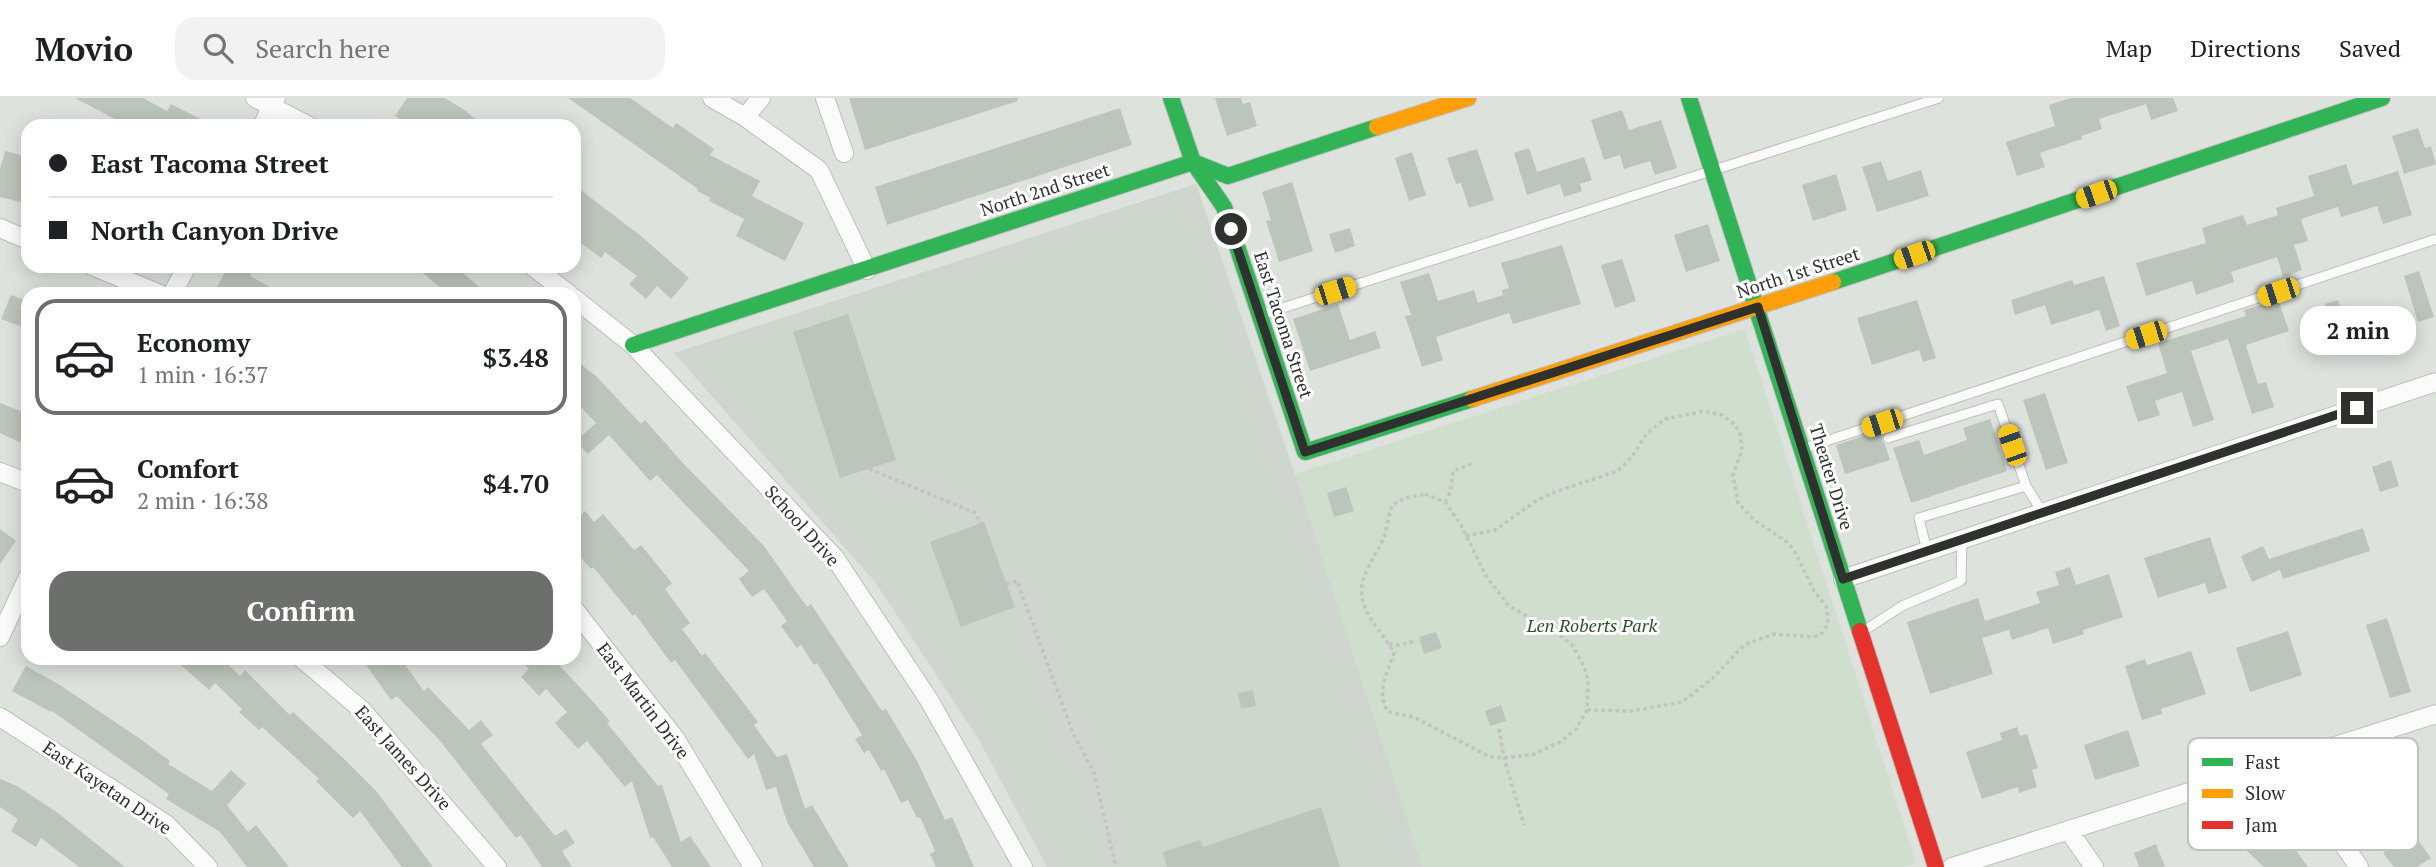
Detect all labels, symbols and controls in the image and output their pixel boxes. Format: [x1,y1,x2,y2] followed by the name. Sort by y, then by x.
[175,17,665,80] search box
[35,27,133,70] text: Movio
[199,29,237,67] icon: search
[255,31,390,65] text: Search here
[2106,32,2152,64] text: Map
[2190,32,2301,64] text: Directions
[2339,32,2401,64] text: Saved
[91,146,329,180] text: East Tacoma Street
[977,157,1113,221] street label: North 2nd Street
[2073,177,2120,211] car
[91,213,339,247] text: North Canyon Drive
[1215,213,1247,245] route start
[1891,238,1938,272] car
[1733,241,1863,303] street label: North 1st Street
[1249,248,1319,402] street label: East Tacoma Street
[1312,275,1359,307] car
[2255,276,2302,308] car
[2299,306,2415,356] callout: 2 min
[2327,315,2389,346] text: 2 min
[2123,319,2170,351] car
[137,325,250,359] text: Economy
[53,326,116,389] icon: car
[483,340,549,374] text: $3.48
[137,359,269,390] text: 1 min · 16:37
[2341,392,2373,424] route end
[1859,407,1906,439] car
[1804,421,1859,533] street label: Theater Drive
[1996,422,2029,468] car
[137,451,239,485] text: Comfort
[53,452,116,515] icon: car
[483,466,549,500] text: $4.70
[760,480,846,571] street label: School Drive
[137,485,269,516] text: 2 min · 16:38
[49,571,553,651] button: Confirm
[1526,613,1658,637] park label: Len Roberts Park
[592,637,696,764] street label: East Martin Drive
[350,700,457,815] street label: East James Drive
[38,735,177,839] street label: East Kayetan Drive
[2188,738,2418,850] legend
[2245,749,2280,774] text: Fast
[2245,780,2286,805] text: Slow
[2245,812,2278,837] text: Jam

